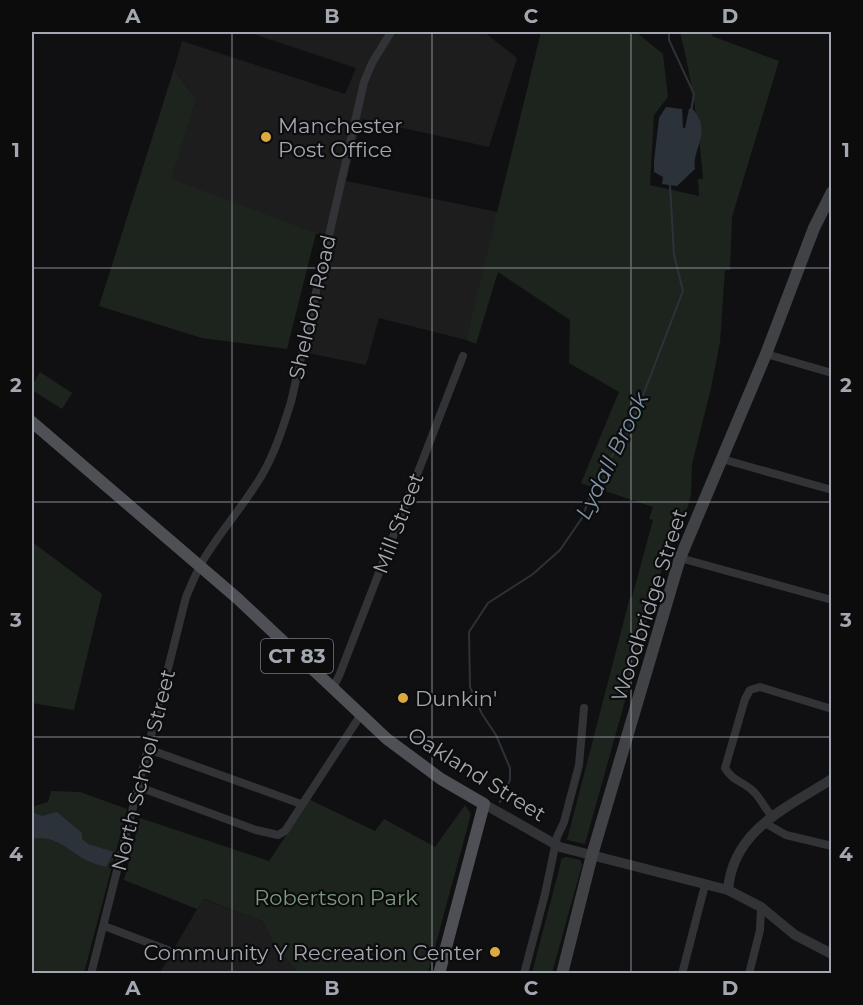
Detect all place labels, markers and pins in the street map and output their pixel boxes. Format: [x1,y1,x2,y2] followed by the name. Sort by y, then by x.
[278,113,403,162] place label: Manchester Post Office
[259,130,273,144] marker: Manchester Post Office
[415,686,497,711] place label: Dunkin'
[396,691,410,705] marker: Dunkin'
[143,940,483,965] place label: Community Y Recreation Center
[488,945,502,959] marker: Community Y Recreation Center

